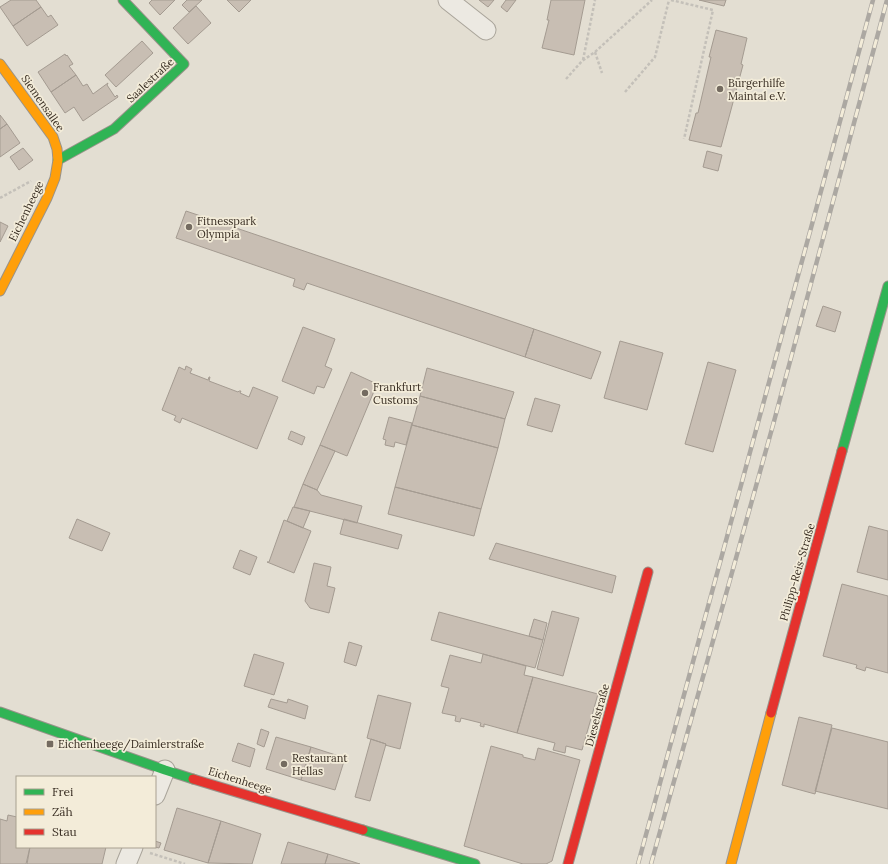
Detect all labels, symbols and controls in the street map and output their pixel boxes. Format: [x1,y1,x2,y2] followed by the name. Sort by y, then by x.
[123,54,177,105] street label: Saalestraße
[18,72,68,134] street label: Siemensallee
[728,76,786,103] place label: Bürgerhilfe Maintal e.V.
[715,84,725,94] marker: Bürgerhilfe Maintal e.V.
[5,178,47,243] street label: Eichenheege
[197,214,256,241] place label: Fitnesspark Olympia
[184,222,194,232] marker: Fitnesspark Olympia
[373,380,422,407] place label: Frankfurt Customs
[360,388,370,398] marker: Frankfurt Customs
[776,521,818,623] street label: Philipp-Reis-Straße
[582,682,612,748] street label: Dieselstraße
[58,737,204,752] place label: Eichenheege/Daimlerstraße
[45,739,55,749] marker: Eichenheege/Daimlerstraße
[292,751,348,778] place label: Restaurant Hellas
[279,759,289,769] marker: Restaurant Hellas
[207,764,273,796] street label: Eichenheege
[16,776,156,848] legend
[52,784,73,799] text: Frei
[52,804,73,819] text: Zäh
[52,824,77,839] text: Stau

